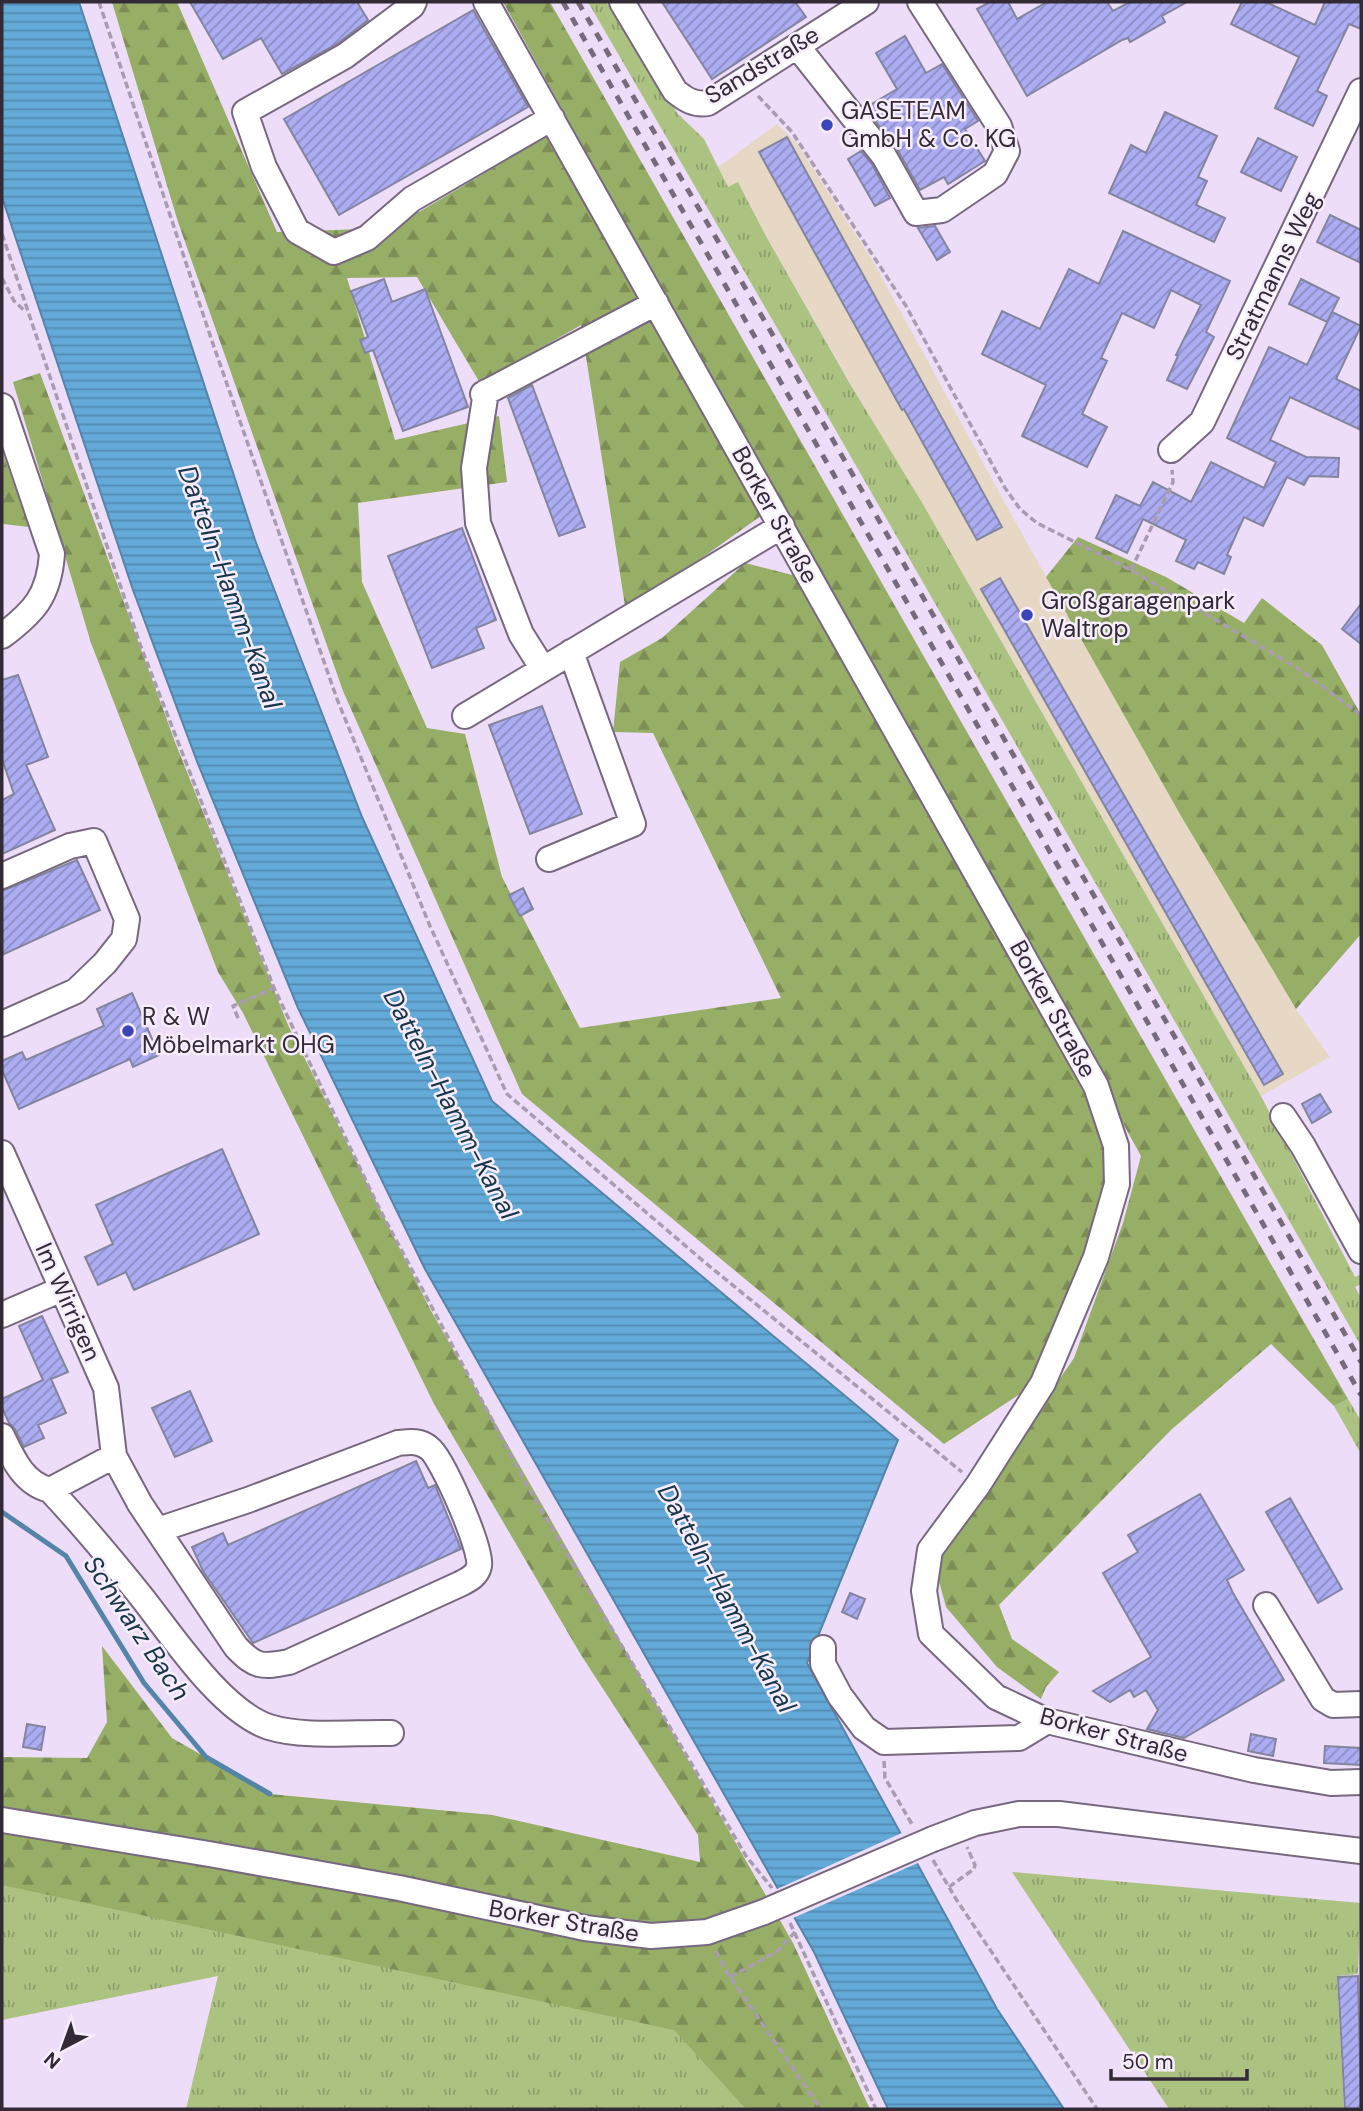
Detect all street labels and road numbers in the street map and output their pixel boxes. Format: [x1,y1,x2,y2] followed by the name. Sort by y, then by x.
[699,18,825,111] street label: Sandstraße
[1218,186,1327,365] street label: Stratmanns Weg
[725,441,826,589] street label: Borker Straße
[1003,935,1104,1083] street label: Borker Straße
[29,1238,108,1366] street label: Im Wirrigen
[1037,1700,1192,1769] street label: Borker Straße
[486,1892,642,1949] street label: Borker Straße

